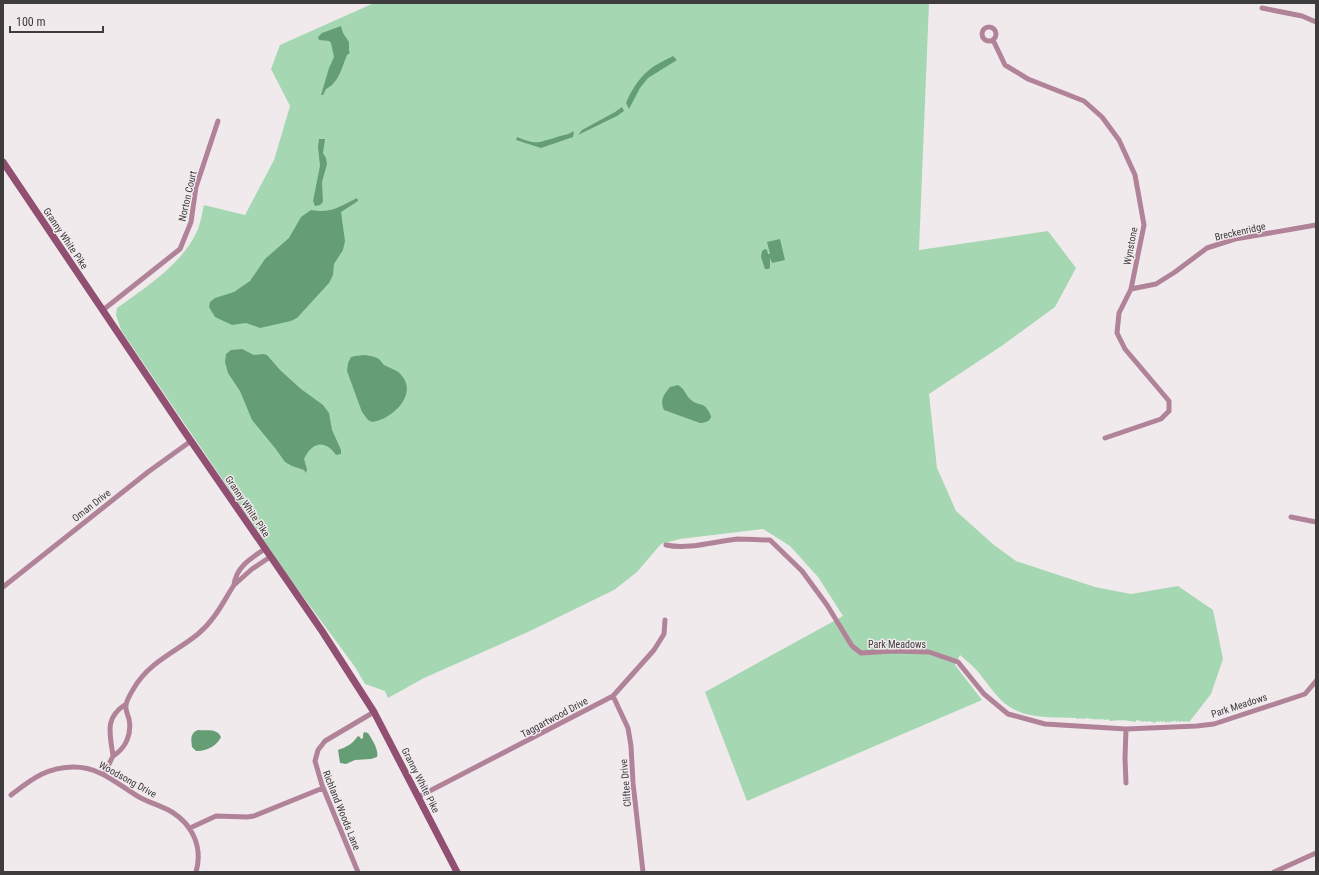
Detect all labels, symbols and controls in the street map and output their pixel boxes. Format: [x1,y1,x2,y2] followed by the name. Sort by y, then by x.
[10,8,103,34] scale bar
[16,15,46,29] text: 100 m
[176,170,199,222] street label: Norton Court
[41,206,90,271] street label: Granny White Pike
[1214,220,1267,243] street label: Breckenridge
[1121,226,1140,266] street label: Wynstone
[223,474,272,539] street label: Granny White Pike
[70,487,113,524] street label: Oman Drive
[868,639,927,650] street label: Park Meadows
[1210,691,1269,720] street label: Park Meadows
[519,695,590,740] street label: Taggartwood Drive
[399,746,442,815] street label: Granny White Pike
[618,758,633,807] street label: Cliftee Drive
[97,759,159,800] street label: Woodsong Drive
[321,769,363,852] street label: Richland Woods Lane

